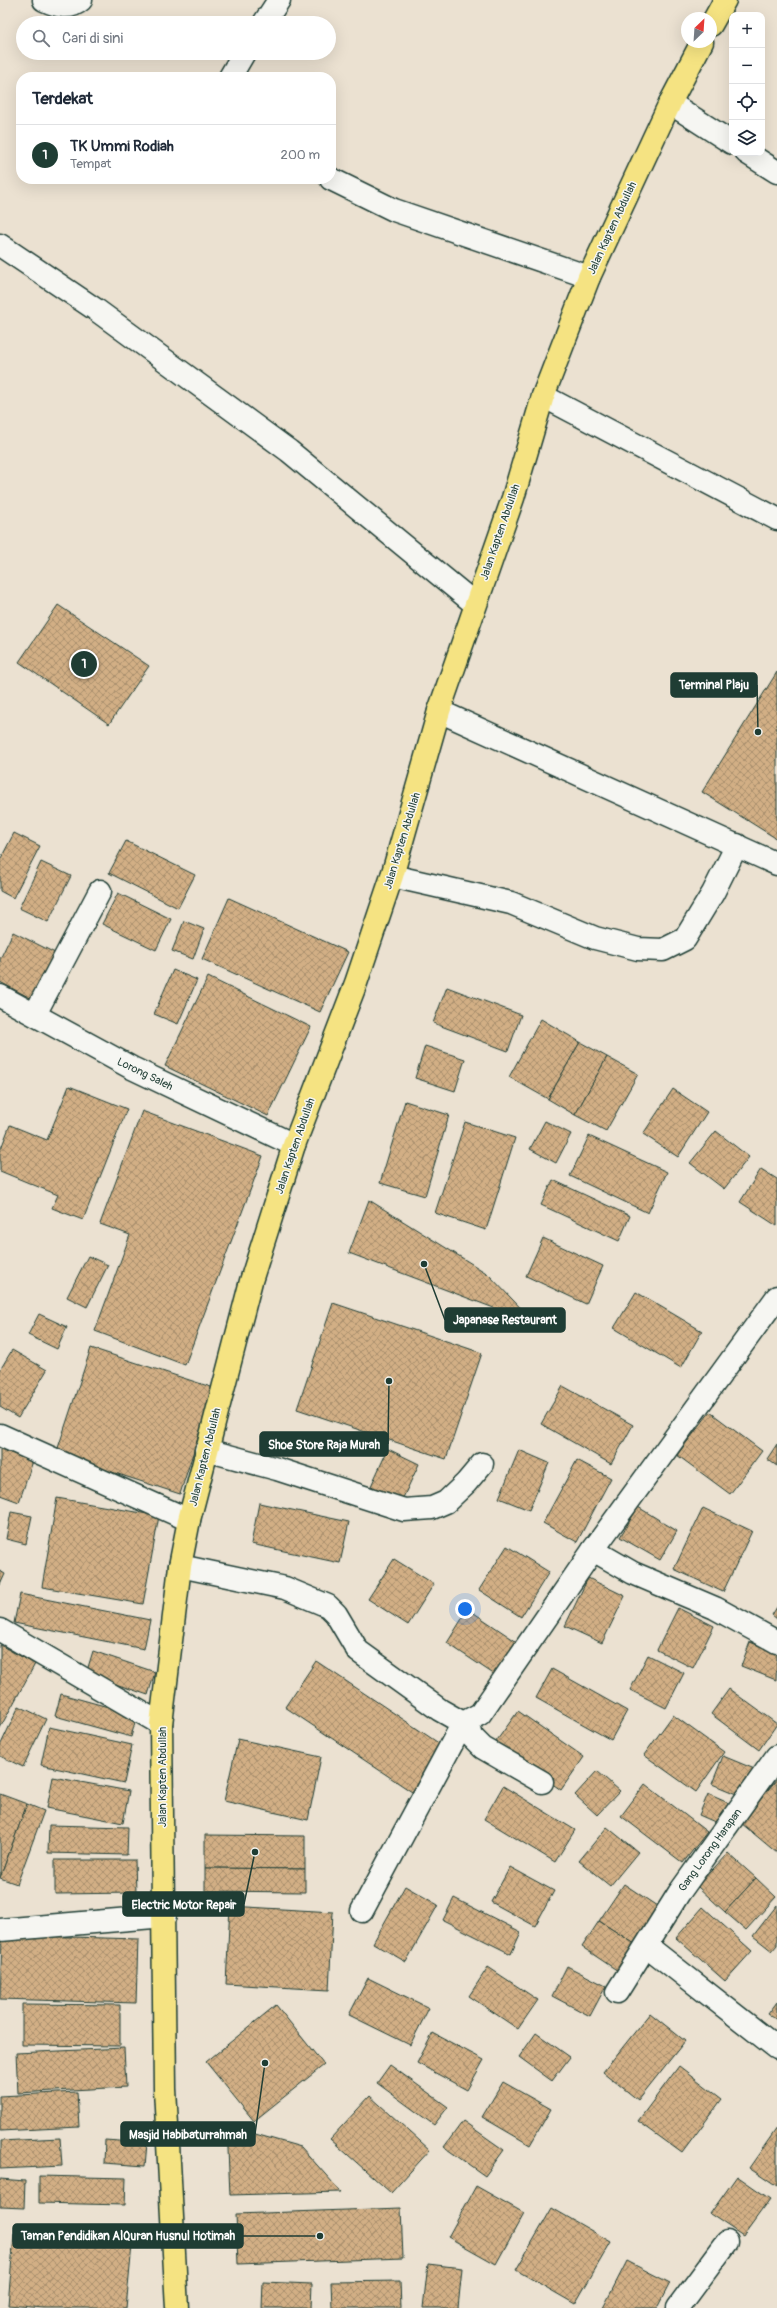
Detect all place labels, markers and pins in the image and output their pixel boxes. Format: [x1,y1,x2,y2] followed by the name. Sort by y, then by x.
[71,649,97,679] pin: 1
[671,673,757,697] callout: Terminal Plaju
[445,1308,565,1332] callout: Japanase Restaurant
[260,1432,388,1456] callout: Shoe Store Raja Murah
[123,1892,244,1916] callout: Electric Motor Repair
[121,2122,255,2146] callout: Masjid Habibaturrahmah
[13,2224,243,2248] callout: Taman Pendidikan AlQuran Husnul Hotimah

